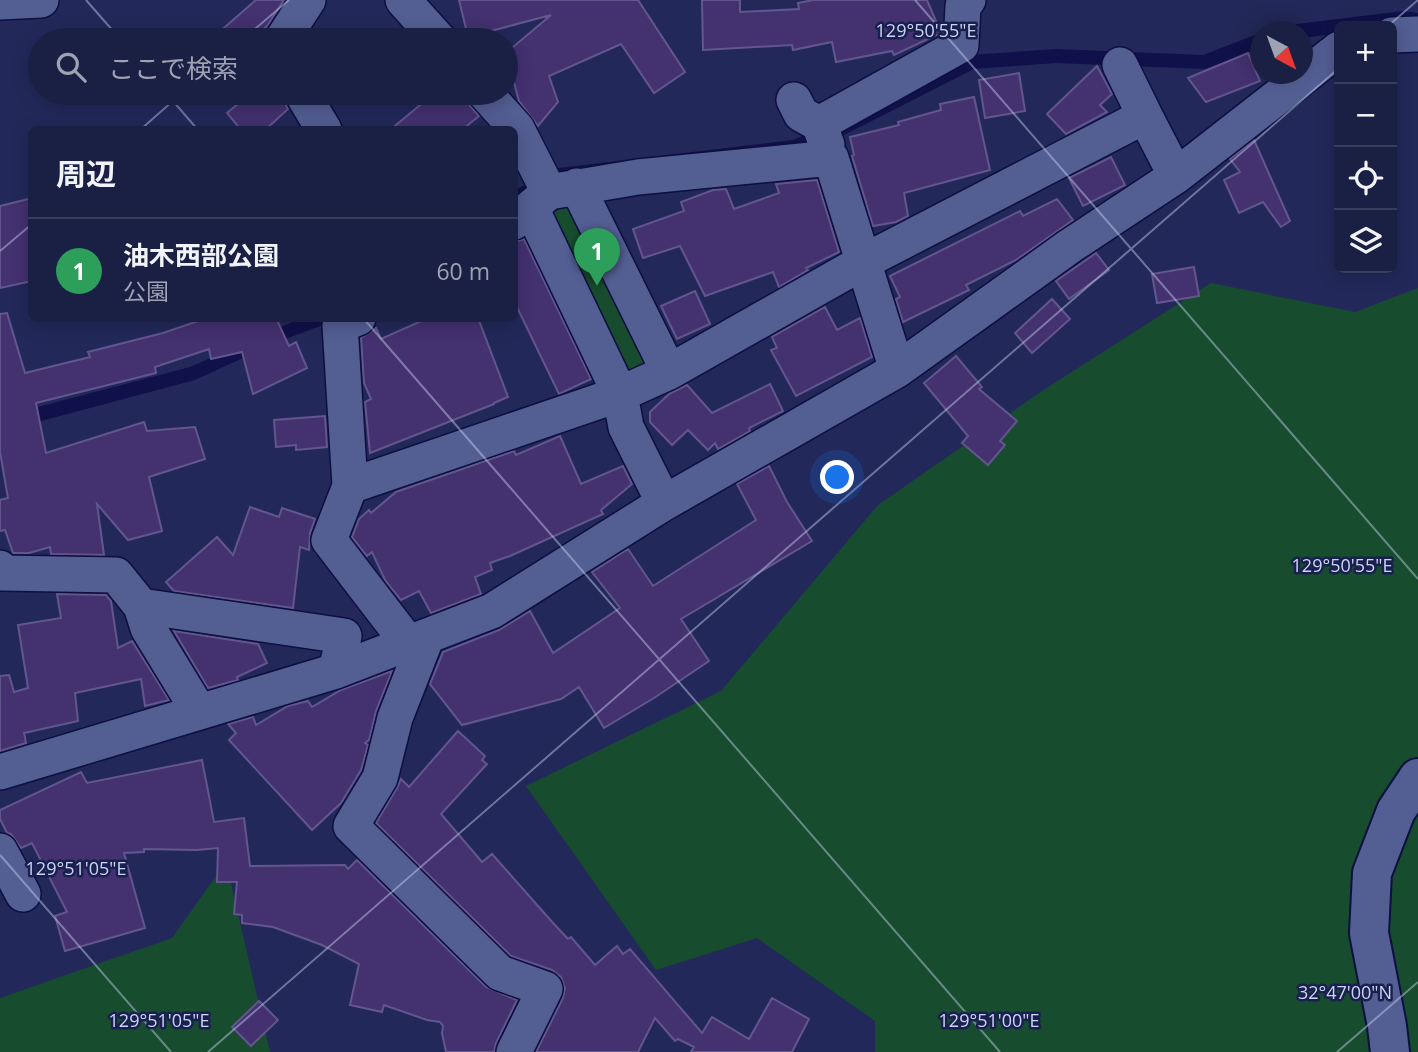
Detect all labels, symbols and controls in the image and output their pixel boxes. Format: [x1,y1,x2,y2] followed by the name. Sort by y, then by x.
[876,18,976,42] text: 129°50'55"E
[1250,21,1313,84] north arrow
[1334,21,1397,273] map controls
[1334,21,1397,84] button: +
[28,28,518,105] search box
[52,48,90,86] icon: search
[108,50,238,86] text: ここで検索
[1334,84,1397,147] button: −
[1334,147,1397,210] button: locate
[56,153,116,194] text: 周辺
[1334,210,1397,273] button: layers
[574,228,620,286] pin: 1
[123,237,279,273] text: 油木西部公園
[72,255,86,287] text: 1
[436,255,490,287] text: 60 m
[123,275,169,307] text: 公園
[820,460,854,494] your location
[1292,553,1392,577] text: 129°50'55"E
[26,856,126,880] text: 129°51'05"E
[1298,980,1392,1004] text: 32°47'00"N
[109,1008,209,1032] text: 129°51'05"E
[939,1008,1039,1032] text: 129°51'00"E

